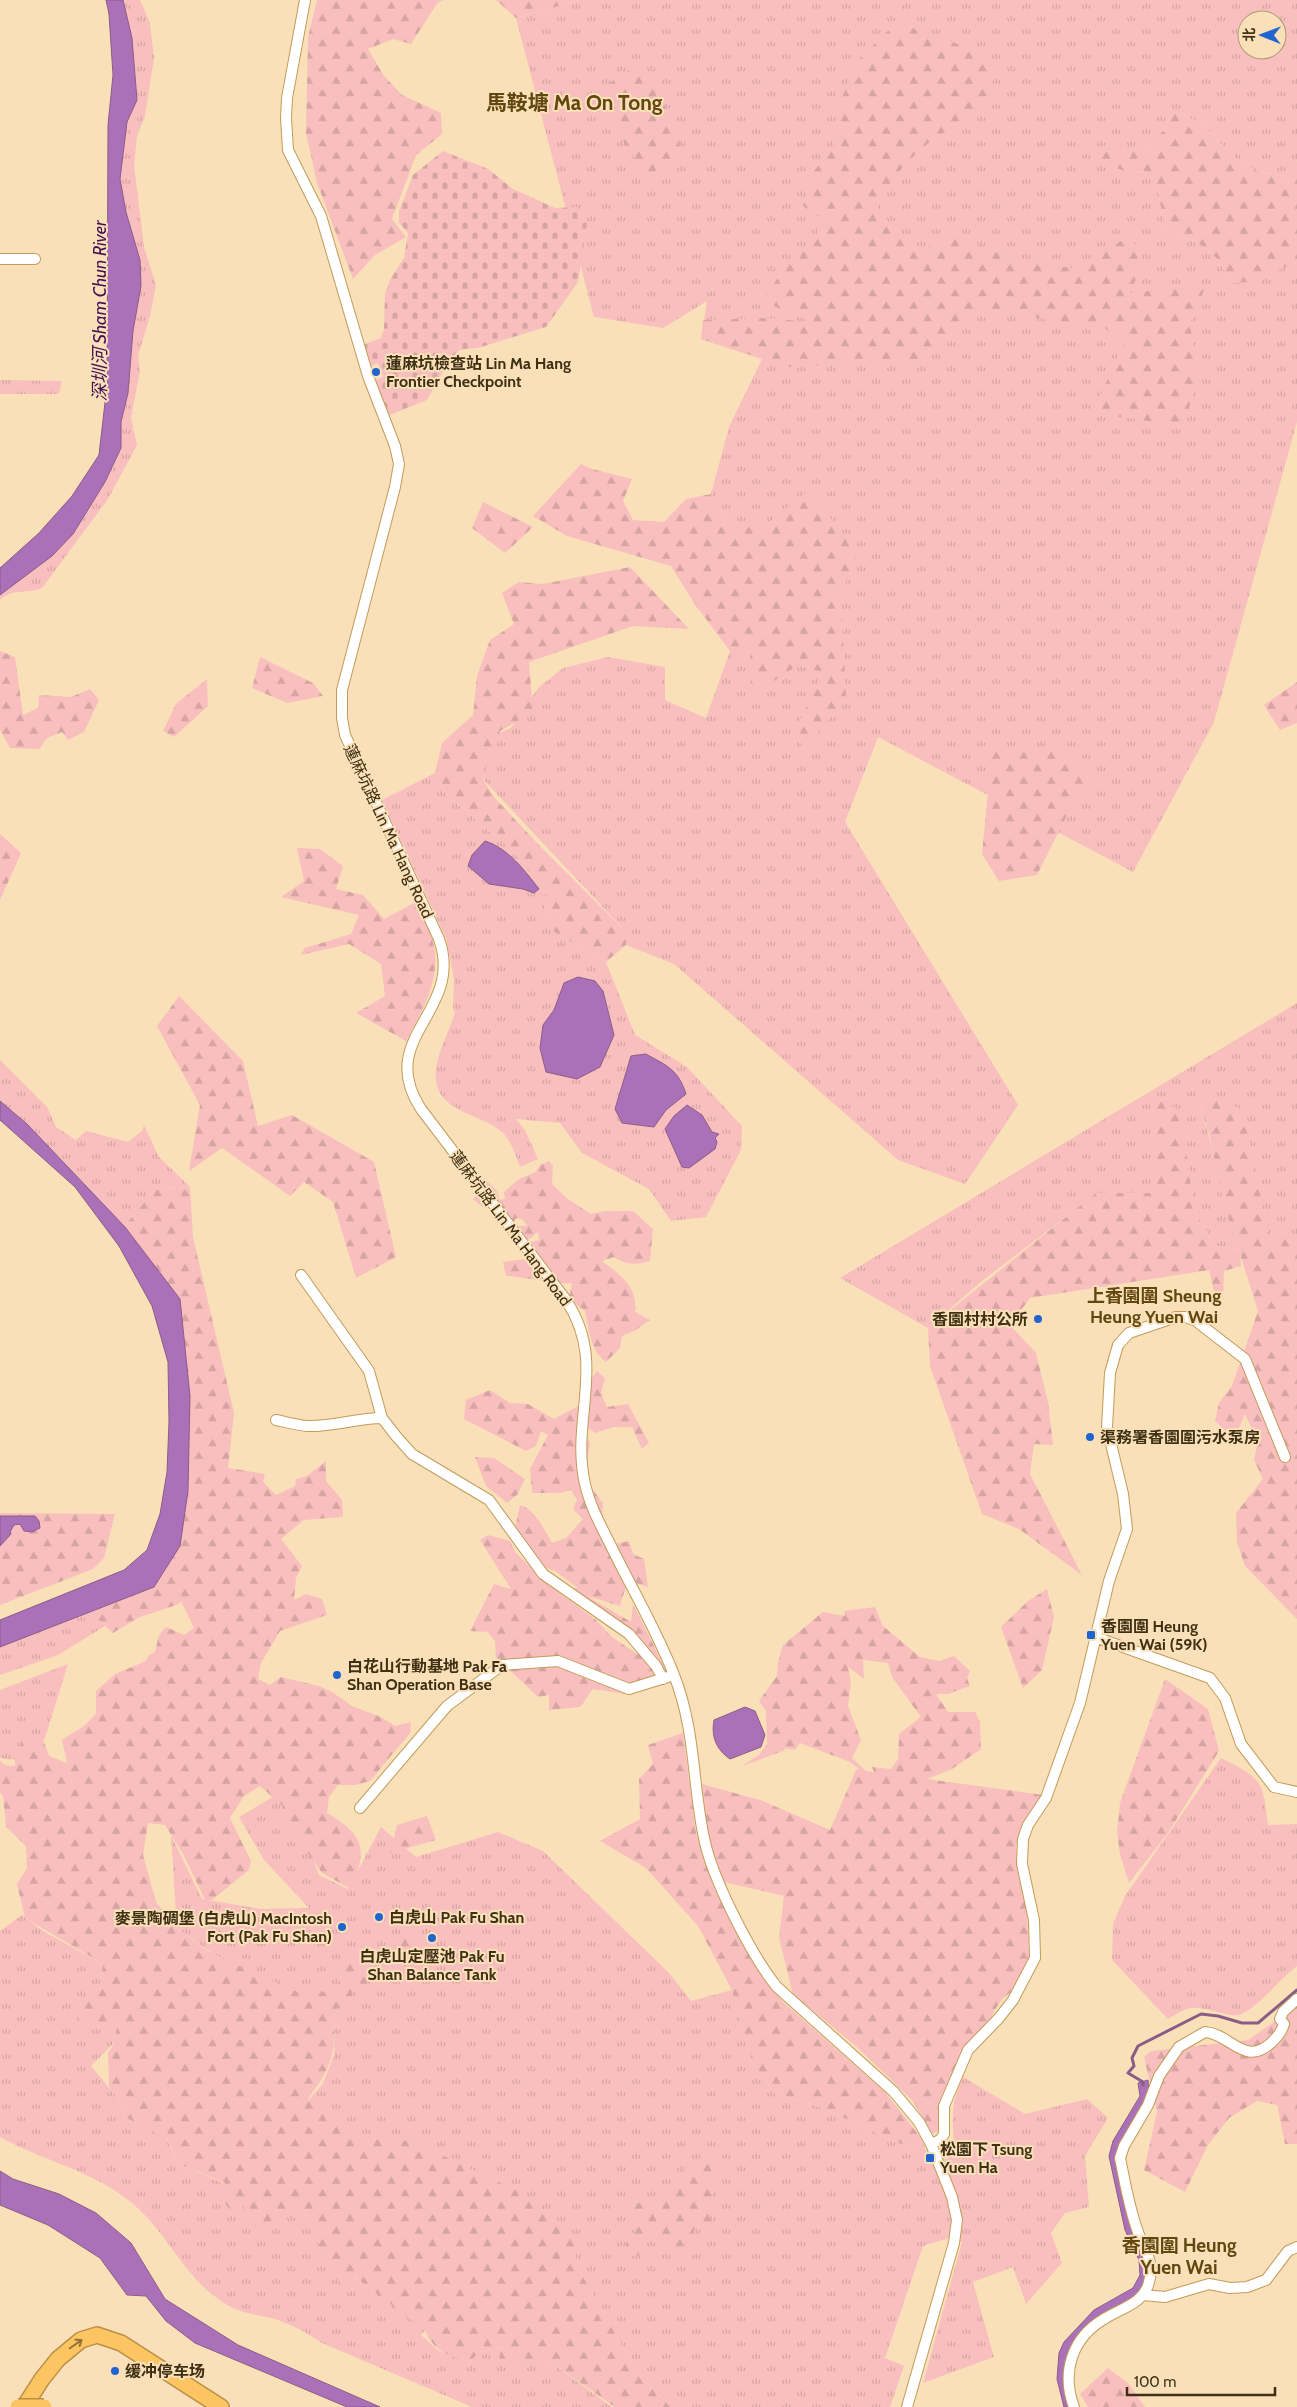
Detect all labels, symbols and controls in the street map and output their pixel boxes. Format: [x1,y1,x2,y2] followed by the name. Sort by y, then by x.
[1237,10,1287,60] north arrow
[1240,28,1258,42] text: 北
[486,90,663,115] district label: 馬鞍塘 Ma On Tong
[89,219,111,401] water label: 深圳河 Sham Chun River
[386,354,571,391] place label: 蓮麻坑檢查站 Lin Ma Hang Frontier Checkpoint
[370,366,382,378] marker: 蓮麻坑檢查站 Lin Ma Hang Frontier Checkpoint
[340,741,437,921] street label: 蓮麻坑路 Lin Ma Hang Road
[446,1147,575,1310] street label: 蓮麻坑路 Lin Ma Hang Road
[1087,1285,1221,1328] district label: 上香園圍 Sheung Heung Yuen Wai
[932,1310,1028,1329] place label: 香園村村公所
[1032,1313,1044,1325] marker: 香園村村公所
[1100,1428,1260,1447] place label: 渠務署香園圍污水泵房
[1084,1431,1096,1443] marker: 渠務署香園圍污水泵房
[1100,1617,1208,1654] place label: 香園圍 Heung Yuen Wai (59K)
[1085,1629,1097,1641] marker: 香園圍 Heung Yuen Wai (59K)
[347,1657,507,1694] place label: 白花山行動基地 Pak Fa Shan Operation Base
[331,1669,343,1681] marker: 白花山行動基地 Pak Fa Shan Operation Base
[389,1908,524,1927] place label: 白虎山 Pak Fu Shan
[115,1909,332,1946] place label: 麥景陶碉堡 (白虎山) MacIntosh Fort (Pak Fu Shan)
[373,1911,385,1923] marker: 白虎山 Pak Fu Shan
[336,1921,348,1933] marker: 麥景陶碉堡 (白虎山) MacIntosh Fort (Pak Fu Shan)
[426,1932,438,1944] marker: 白虎山定壓池 Pak Fu Shan Balance Tank
[359,1947,505,1984] place label: 白虎山定壓池 Pak Fu Shan Balance Tank
[939,2140,1032,2177] place label: 松園下 Tsung Yuen Ha
[924,2152,936,2164] marker: 松園下 Tsung Yuen Ha
[1121,2234,1237,2279] district label: 香園圍 Heung Yuen Wai
[69,2339,83,2349] one-way arrow
[125,2362,205,2381] place label: 缓冲停车场
[1127,2364,1274,2396] scale bar
[109,2365,121,2377] marker: 缓冲停车场
[1134,2373,1176,2391] text: 100 m

